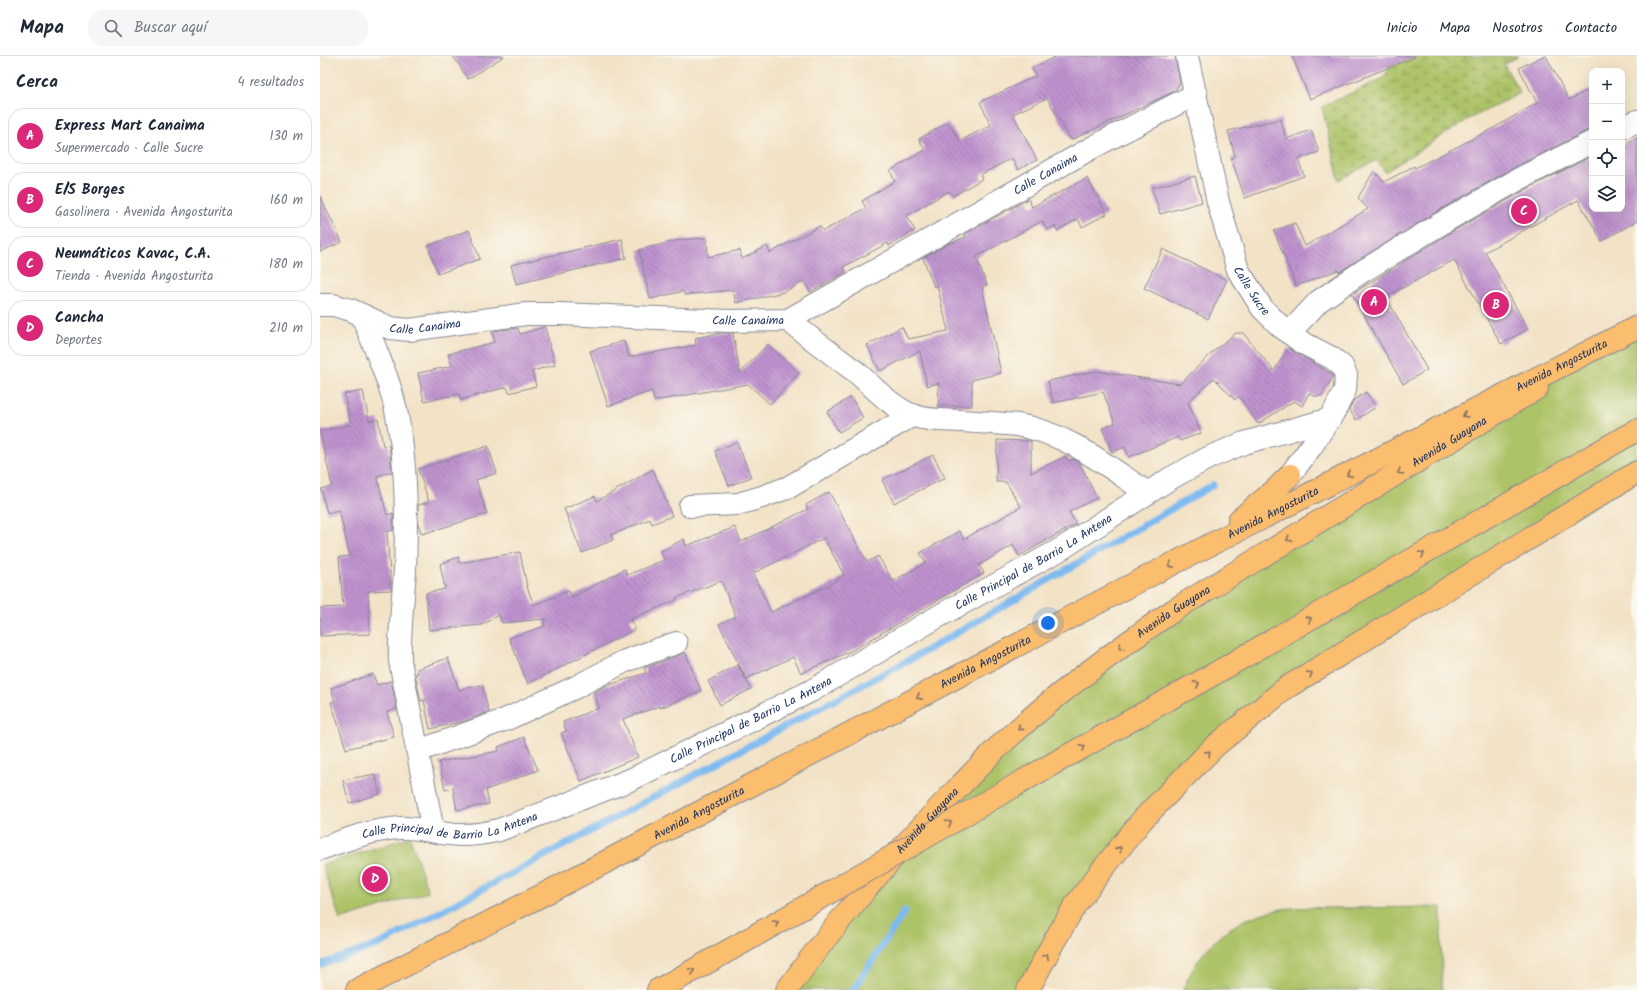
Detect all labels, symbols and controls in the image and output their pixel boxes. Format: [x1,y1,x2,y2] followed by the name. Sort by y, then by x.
[88,10,368,46] search box
[20,13,64,43] text: Mapa
[134,16,207,40] text: Buscar aquí
[102,17,124,39] icon: search
[1386,17,1417,39] text: Inicio
[1439,17,1470,39] text: Mapa
[1492,17,1543,39] text: Nosotros
[1565,17,1617,39] text: Contacto
[1589,68,1625,212] map controls
[1589,68,1625,104] button: +
[16,69,58,96] text: Cerca
[237,72,304,93] text: 4 resultados
[1589,104,1625,140] button: −
[55,114,205,138] text: Express Mart Canaima
[26,126,34,147] text: A
[269,126,303,147] text: 130 m
[55,138,203,159] text: Supermercado · Calle Sucre
[1589,140,1625,176] button: locate
[1010,148,1082,200] street label: Calle Canaima
[1589,176,1625,212] button: layers
[55,178,125,202] text: E/S Borges
[26,190,34,211] text: B
[270,190,303,211] text: 160 m
[1511,196,1537,226] pin: C
[55,202,233,223] text: Gasolinera · Avenida Angosturita
[55,242,210,266] text: Neumáticos Kavac, C.A.
[26,254,34,275] text: C
[269,254,303,275] text: 180 m
[1228,263,1274,321] street label: Calle Sucre
[55,266,213,287] text: Tienda · Avenida Angosturita
[1361,287,1387,317] pin: A
[1483,290,1509,320] pin: B
[55,306,104,330] text: Cancha
[712,311,785,331] street label: Calle Canaima
[388,314,462,340] street label: Calle Canaima
[26,318,34,339] text: D
[269,318,303,339] text: 210 m
[55,330,102,351] text: Deportes
[1513,334,1612,397] street label: Avenida Angosturita
[1461,410,1469,418] one-way arrow
[1408,411,1491,473] street label: Avenida Guayana
[1397,467,1404,474] one-way arrow
[1346,469,1353,477] one-way arrow
[1224,482,1323,545] street label: Avenida Angosturita
[951,509,1117,616] street label: Calle Principal de Barrio La Antena
[1286,535,1293,542] one-way arrow
[1418,551,1425,558] one-way arrow
[1168,560,1175,568] one-way arrow
[1133,581,1215,643] street label: Avenida Guayana
[1038,613,1058,633] your location
[1305,617,1312,624] one-way arrow
[937,630,1035,694] street label: Avenida Angosturita
[1118,643,1125,650] one-way arrow
[667,671,836,769] street label: Calle Principal de Barrio La Antena
[1306,671,1313,678] one-way arrow
[1193,681,1200,689] one-way arrow
[916,692,923,700] one-way arrow
[1017,724,1024,731] one-way arrow
[1079,745,1086,752] one-way arrow
[1203,750,1211,758] one-way arrow
[650,781,748,845] street label: Avenida Angosturita
[892,783,964,859] street label: Avenida Guayana
[360,807,541,845] street label: Calle Principal de Barrio La Antena
[945,821,952,828] one-way arrow
[1115,846,1122,853] one-way arrow
[362,864,388,894] pin: D
[771,921,779,928] one-way arrow
[1041,952,1049,960] one-way arrow
[688,968,695,975] one-way arrow

